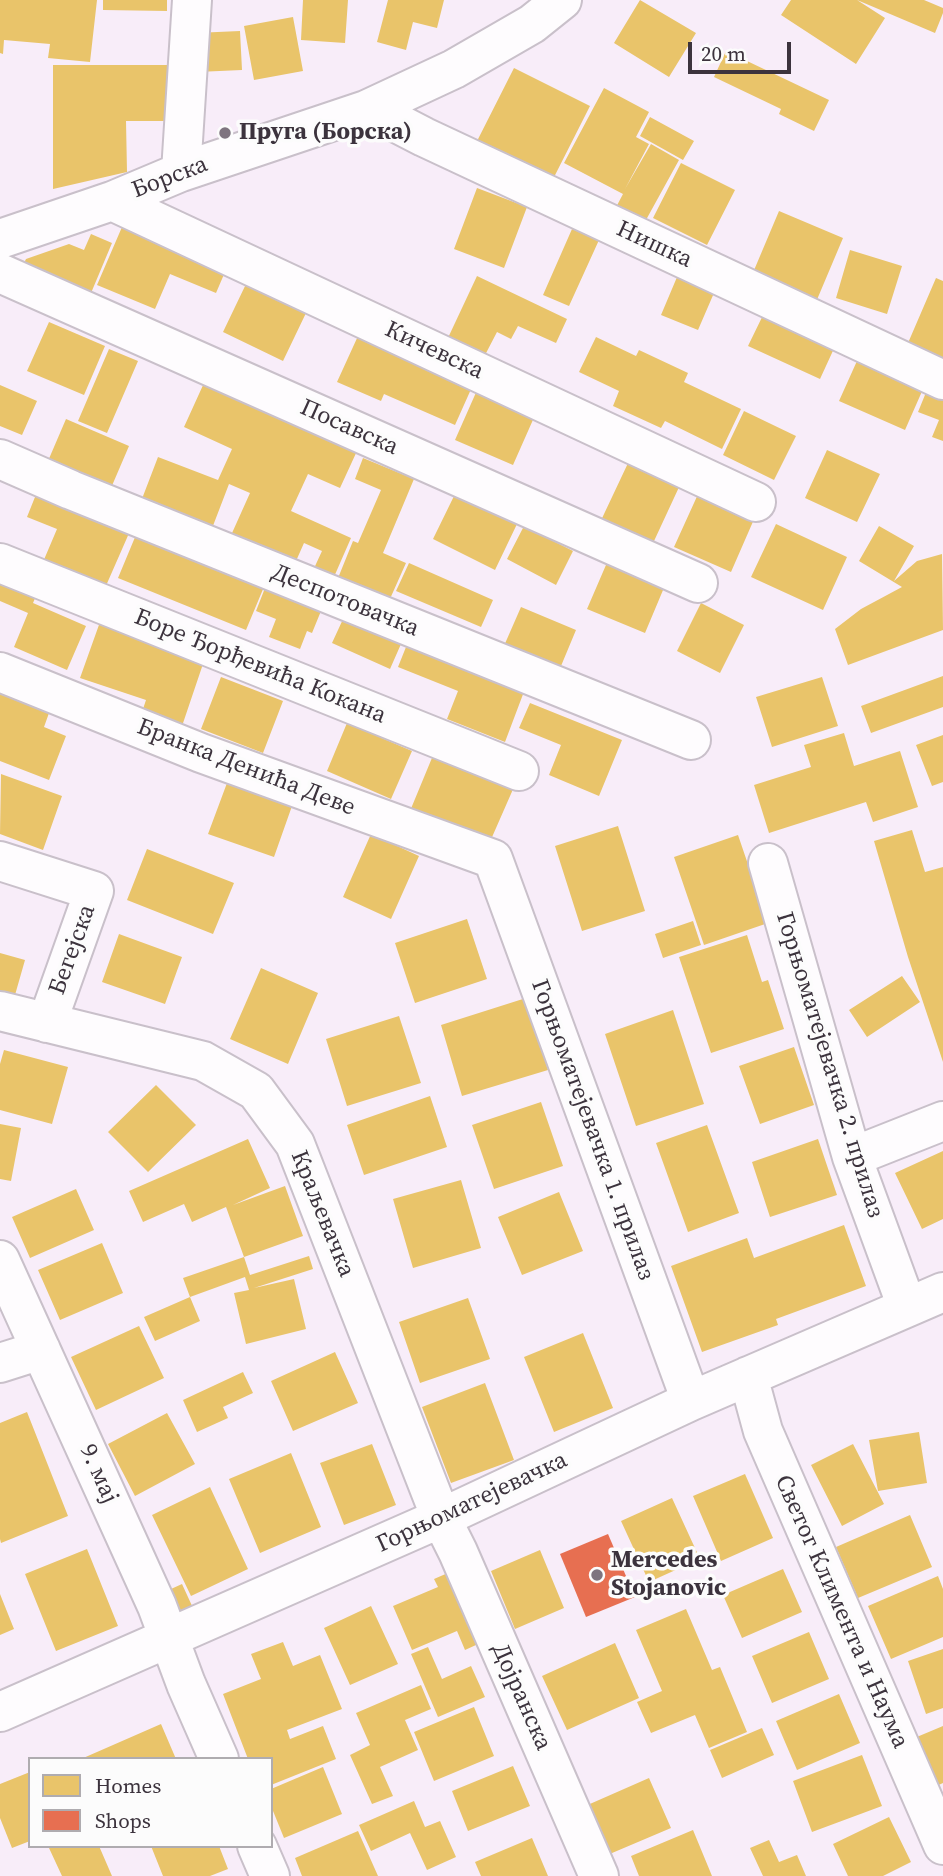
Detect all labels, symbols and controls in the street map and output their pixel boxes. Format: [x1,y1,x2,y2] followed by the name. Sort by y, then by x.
[691,28,794,72] scale bar
[701,39,746,68] text: 20 m
[239,119,412,147] place label: Пруга (Борска)
[217,125,233,141] marker: Пруга (Борска)
[128,150,212,206] street label: Борска
[612,215,696,275] street label: Нишка
[380,316,488,386] street label: Кичевска
[295,394,403,462] street label: Посавска
[267,558,423,644] street label: Деспотовачка
[130,603,390,731] street label: Боре Ђорђевића Кокана
[133,713,359,823] street label: Бранка Денића Деве
[43,901,103,999] street label: Бегејска
[769,909,889,1221] street label: Горњоматејевачка 2. прилаз
[524,976,660,1284] street label: Горњоматејевачка 1. прилаз
[284,1147,360,1281] street label: Краљевачка
[72,1440,124,1508] street label: 9. мај
[372,1446,572,1560] street label: Горњоматејевачка
[768,1471,914,1753] street label: Светог Климента и Наума
[611,1547,726,1603] place label: Mercedes Stojanovic
[589,1567,605,1583] marker: Mercedes Stojanovic
[485,1639,557,1755] street label: Дојранска
[28,1757,273,1848] legend
[95,1771,161,1800] text: Homes
[95,1806,151,1835] text: Shops

